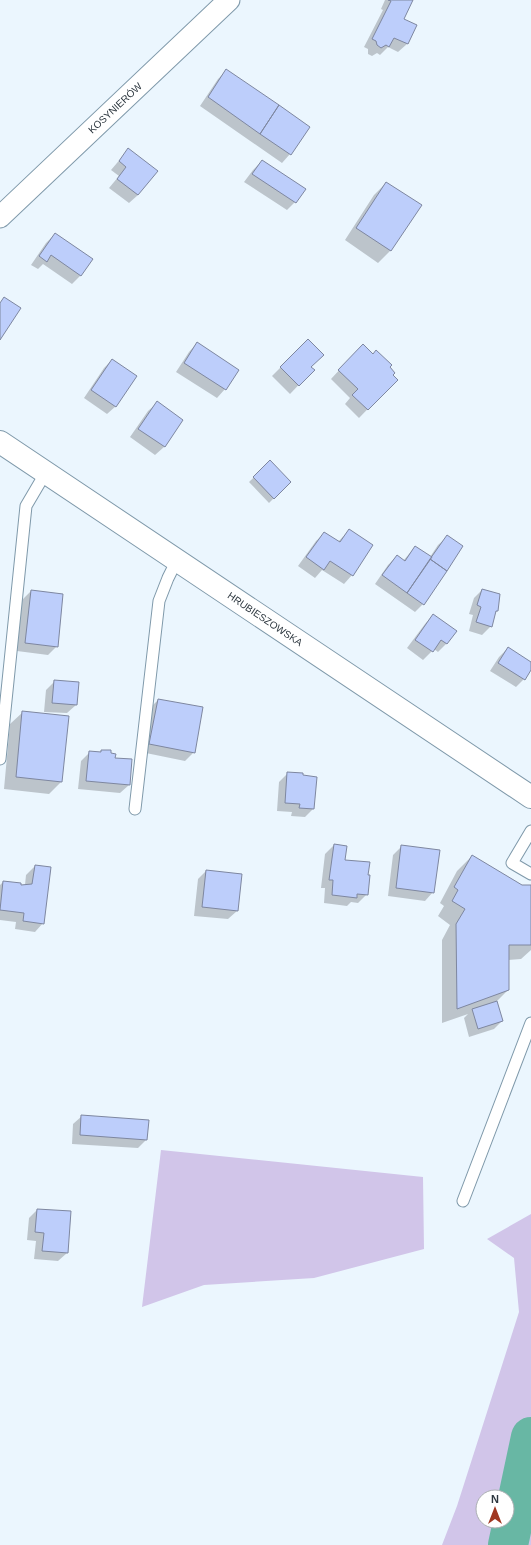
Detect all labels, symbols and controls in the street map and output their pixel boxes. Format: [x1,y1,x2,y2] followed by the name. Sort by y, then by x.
[85,79,144,136] street label: KOSYNIERÓW
[226,590,305,648] street label: HRUBIESZOWSKA
[475,1489,515,1529] north arrow
[491,1493,499,1505] text: N

